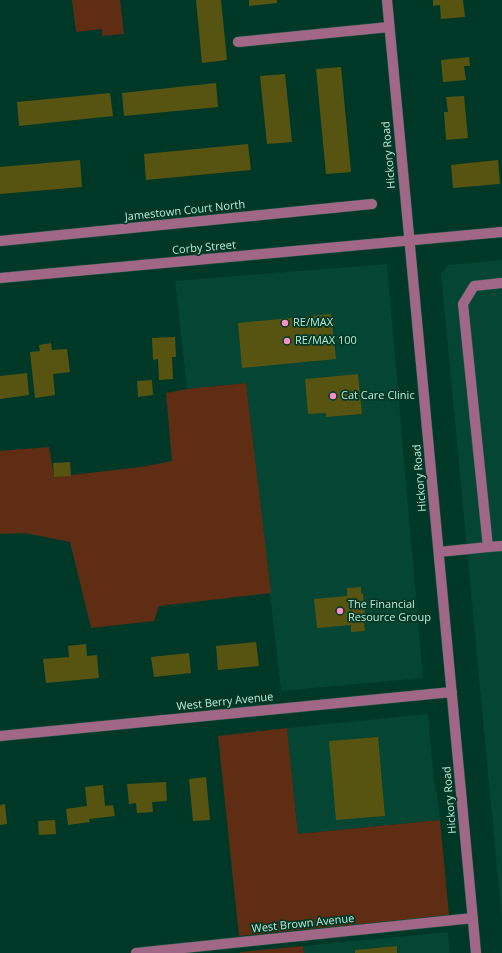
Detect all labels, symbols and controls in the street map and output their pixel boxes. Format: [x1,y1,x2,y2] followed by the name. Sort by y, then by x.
[379,121,399,189] street label: Hickory Road
[124,198,246,224] street label: Jamestown Court North
[172,239,236,257] street label: Corby Street
[293,316,333,330] place label: RE/MAX
[280,318,290,328] marker: RE/MAX
[295,334,357,348] place label: RE/MAX 100
[282,336,292,346] marker: RE/MAX 100
[341,389,415,403] place label: Cat Care Clinic
[328,391,338,401] marker: Cat Care Clinic
[410,444,430,512] street label: Hickory Road
[348,598,431,624] place label: The Financial Resource Group
[335,606,345,616] marker: The Financial Resource Group
[176,690,274,714] street label: West Berry Avenue
[440,766,460,834] street label: Hickory Road
[251,912,355,936] street label: West Brown Avenue

